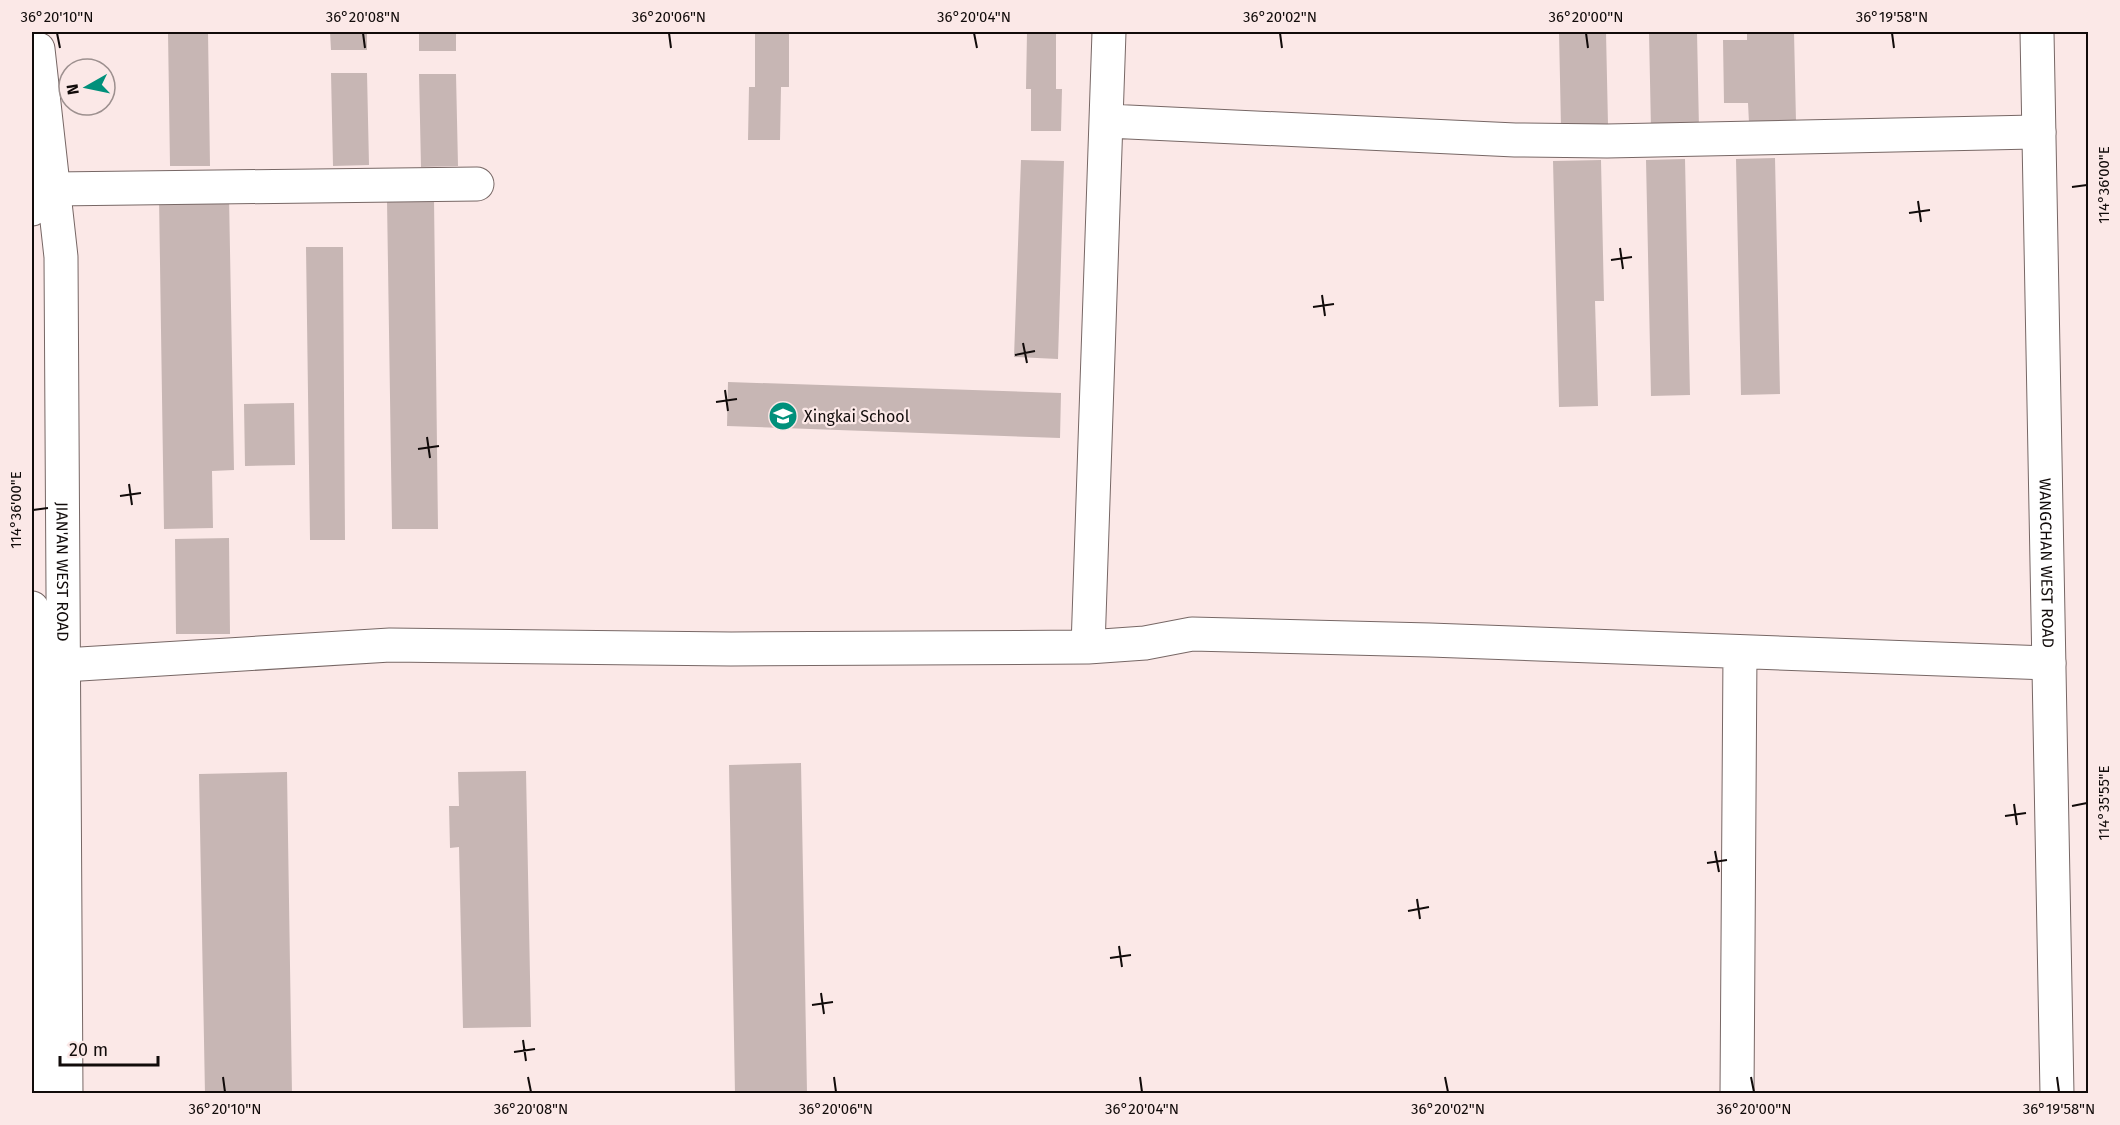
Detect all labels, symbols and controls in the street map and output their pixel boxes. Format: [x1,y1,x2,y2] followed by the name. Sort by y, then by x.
[20,8,94,26] text: 36°20'10"N
[326,8,400,26] text: 36°20'08"N
[632,8,706,26] text: 36°20'06"N
[937,8,1011,26] text: 36°20'04"N
[1243,8,1317,26] text: 36°20'02"N
[1549,8,1623,26] text: 36°20'00"N
[1856,8,1928,26] text: 36°19'58"N
[57,57,117,117] north arrow
[62,83,83,96] text: N
[2095,146,2113,224] text: 114°36'00"E
[767,400,799,432] school or university icon: Xingkai School
[804,407,910,426] place label: Xingkai School
[7,471,25,549] text: 114°36'00"E
[2035,478,2058,648] street label: WANGCHAN WEST ROAD
[52,502,72,642] street label: JIAN'AN WEST ROAD
[2095,766,2113,840] text: 114°35'55"E
[60,1029,158,1067] scale bar
[69,1039,108,1061] text: 20 m
[188,1100,262,1118] text: 36°20'10"N
[494,1100,568,1118] text: 36°20'08"N
[799,1100,873,1118] text: 36°20'06"N
[1105,1100,1179,1118] text: 36°20'04"N
[1411,1100,1485,1118] text: 36°20'02"N
[1717,1100,1791,1118] text: 36°20'00"N
[2023,1100,2095,1118] text: 36°19'58"N

